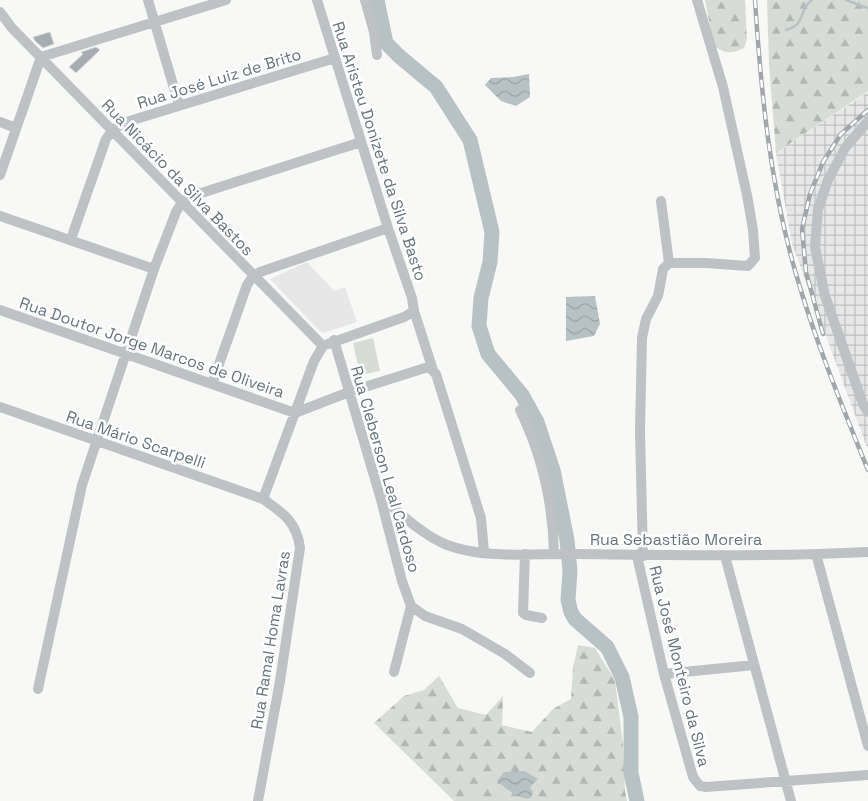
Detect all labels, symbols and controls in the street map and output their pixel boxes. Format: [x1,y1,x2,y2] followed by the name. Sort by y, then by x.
[328,19,431,284] street label: Rua Aristeu Donizete da Silva Basto
[135,44,304,113] street label: Rua José Luiz de Brito
[97,94,258,260] street label: Rua Nicácio da Silva Bastos
[17,292,287,403] street label: Rua Doutor Jorge Marcos de Oliveira
[346,363,425,575] street label: Rua Cleberson Leal Cardoso
[63,406,208,473] street label: Rua Mário Scarpelli
[590,529,762,550] street label: Rua Sebastião Moreira
[246,549,295,731] street label: Rua Ramal Homa Lavras
[644,563,715,769] street label: Rua José Monteiro da Silva

